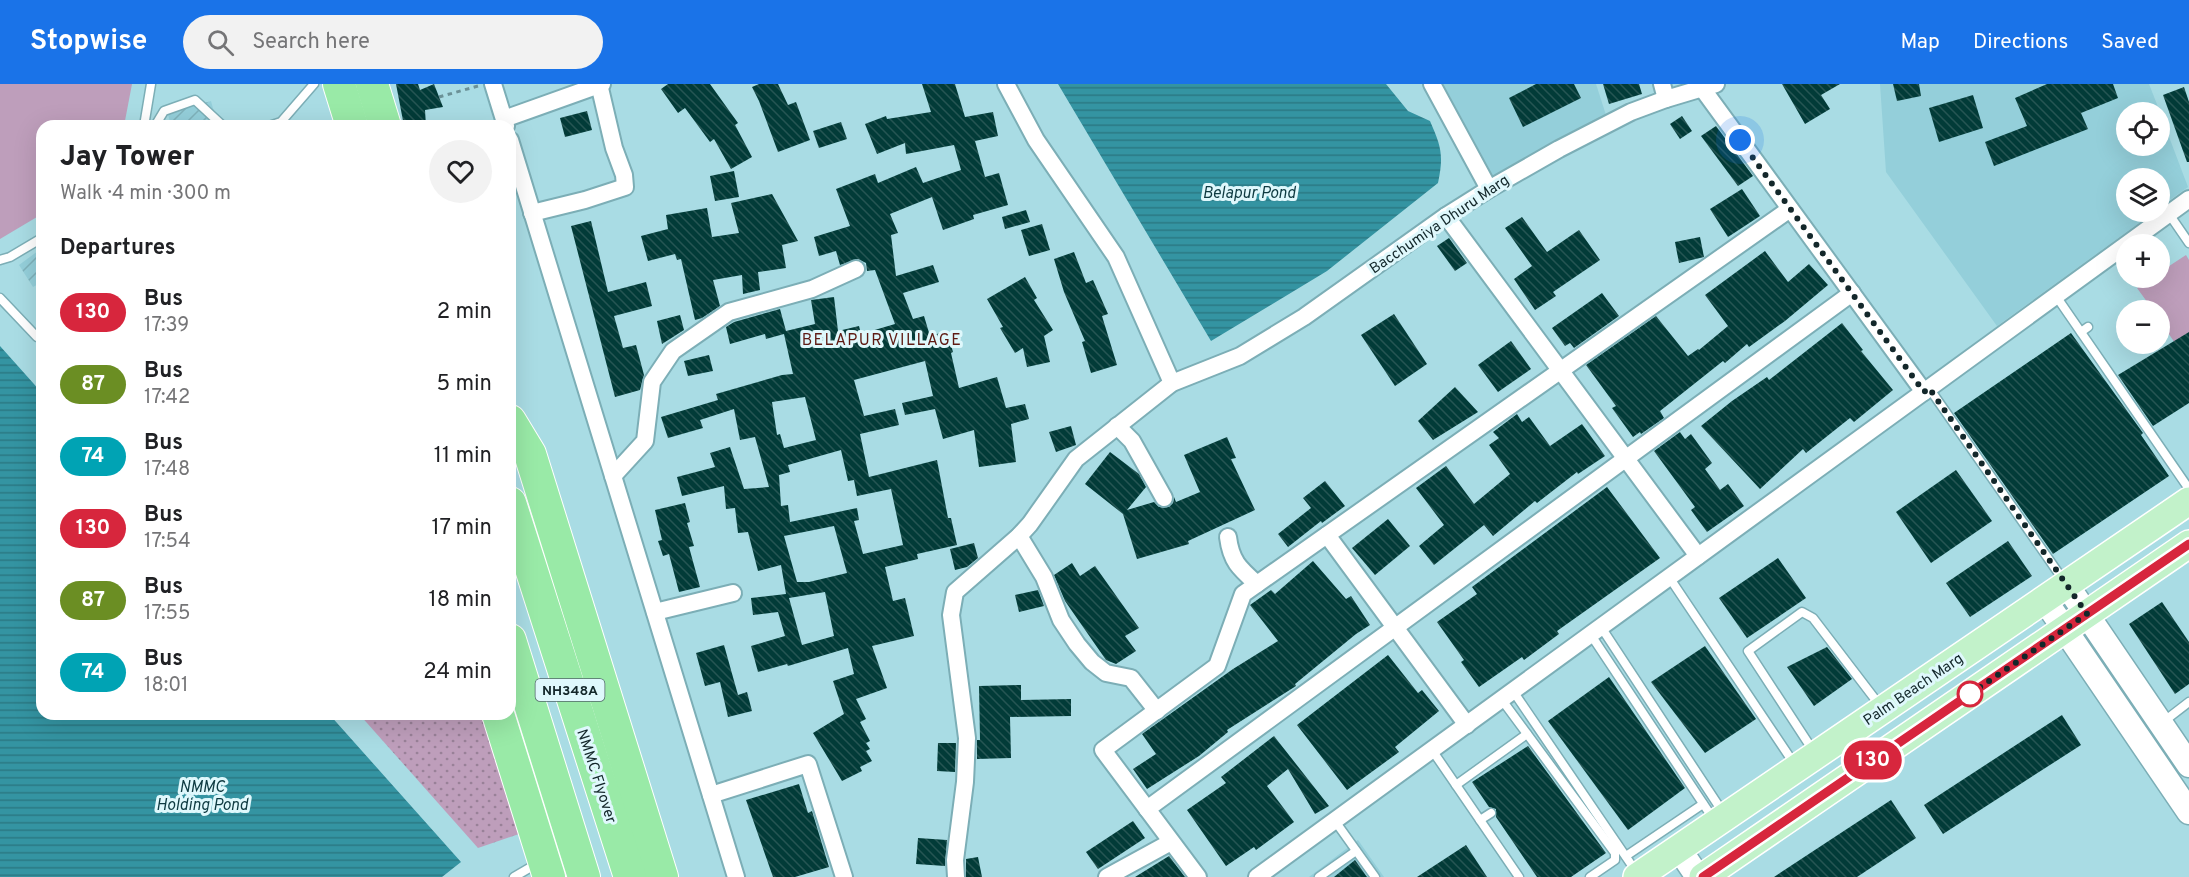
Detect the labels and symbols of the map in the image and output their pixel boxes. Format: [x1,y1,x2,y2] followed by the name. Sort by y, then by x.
[1725,125,1755,155] your location
[1366,171,1513,279] street label: Bacchumiya Dhuru Marg
[1203,184,1297,204] water label: Belapur Pond
[802,331,962,351] district label: BELAPUR VILLAGE
[1860,650,1967,731] street label: Palm Beach Marg
[536,679,604,701] road number: NH348A
[1957,681,1983,707] unlabelled marker
[571,727,620,826] street label: NMMC Flyover
[1838,740,1908,780] line badge: 130
[156,778,249,816] water label: NMMC Holding Pond

